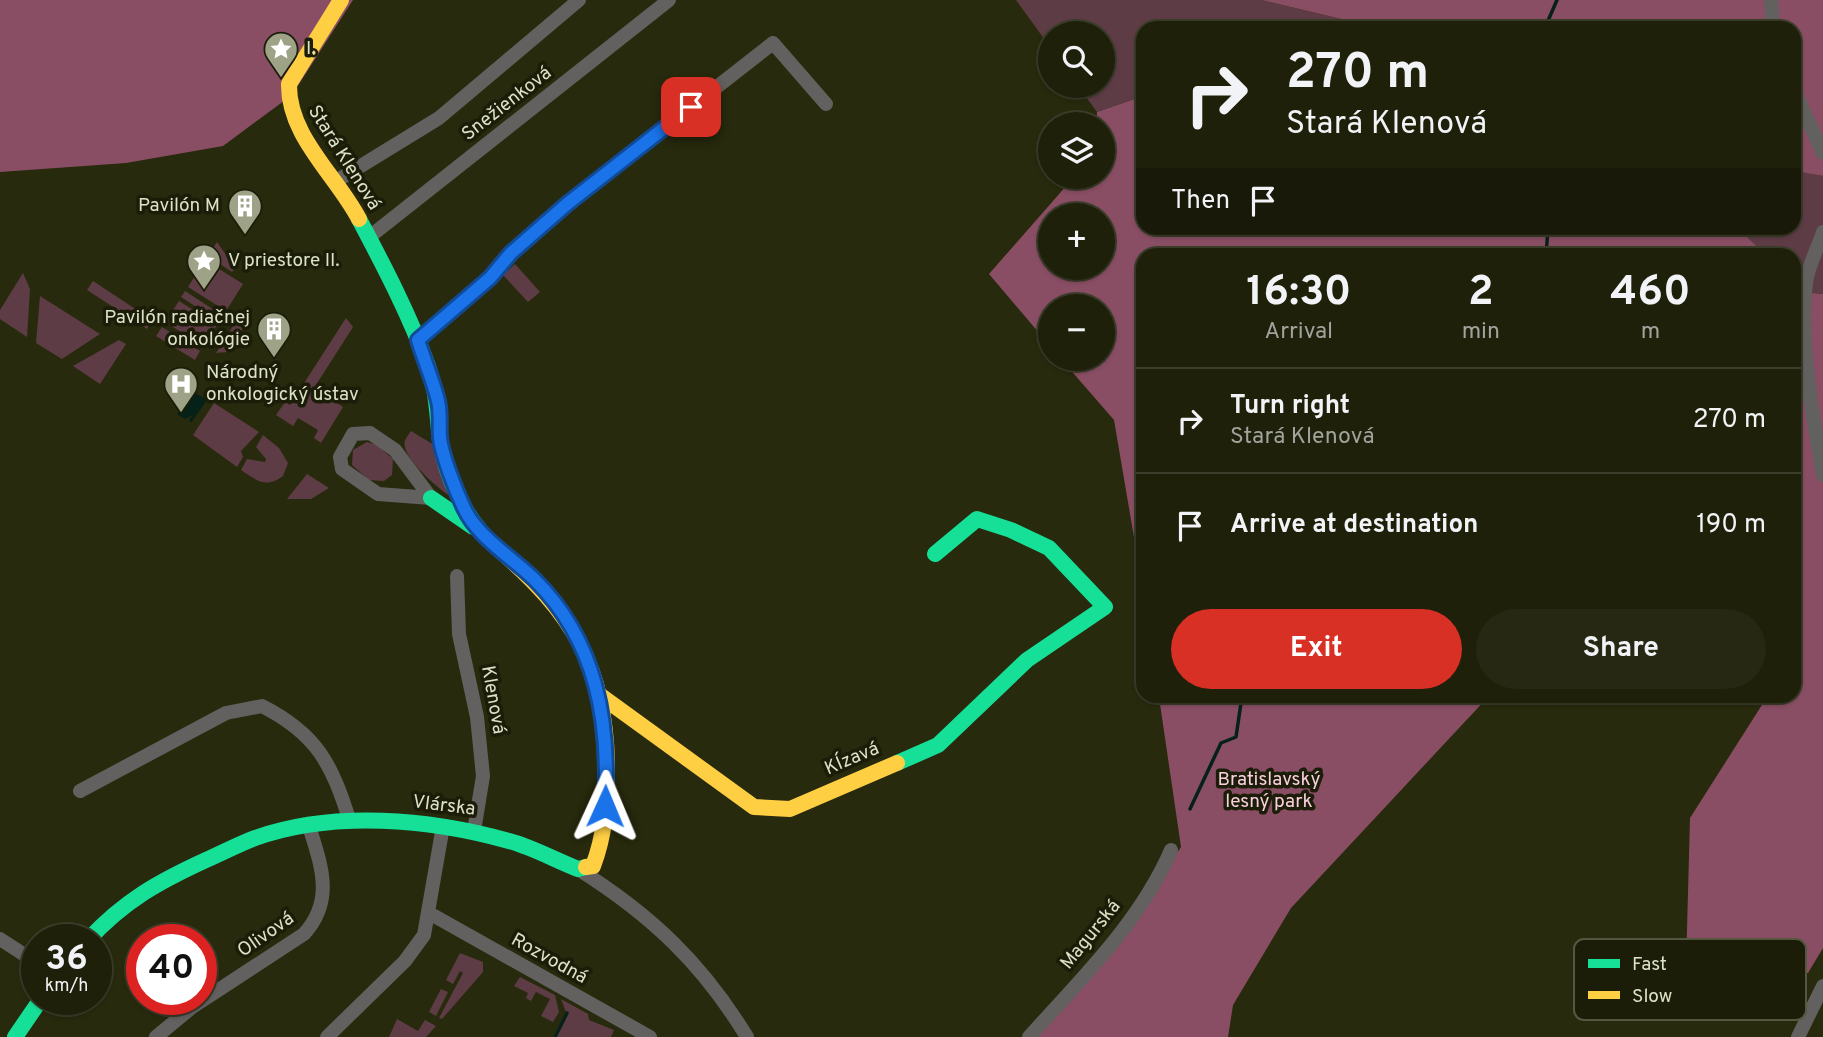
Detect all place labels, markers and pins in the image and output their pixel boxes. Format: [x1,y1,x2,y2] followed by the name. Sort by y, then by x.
[262,30,300,79] place icon: I.
[306,37,316,61] place label: I.
[661,77,721,137] pin
[226,187,264,236] building icon: Pavilón M
[138,194,220,218] place label: Pavilón M
[185,242,223,291] place icon: V priestore II.
[228,249,340,273] place label: V priestore II.
[104,306,250,352] place label: Pavilón radiačnej onkológie
[255,310,293,359] building icon: Pavilón radiačnej onkológie
[206,361,359,407] place label: Národný onkologický ústav
[162,365,200,414] hospital icon: Národný onkologický ústav

